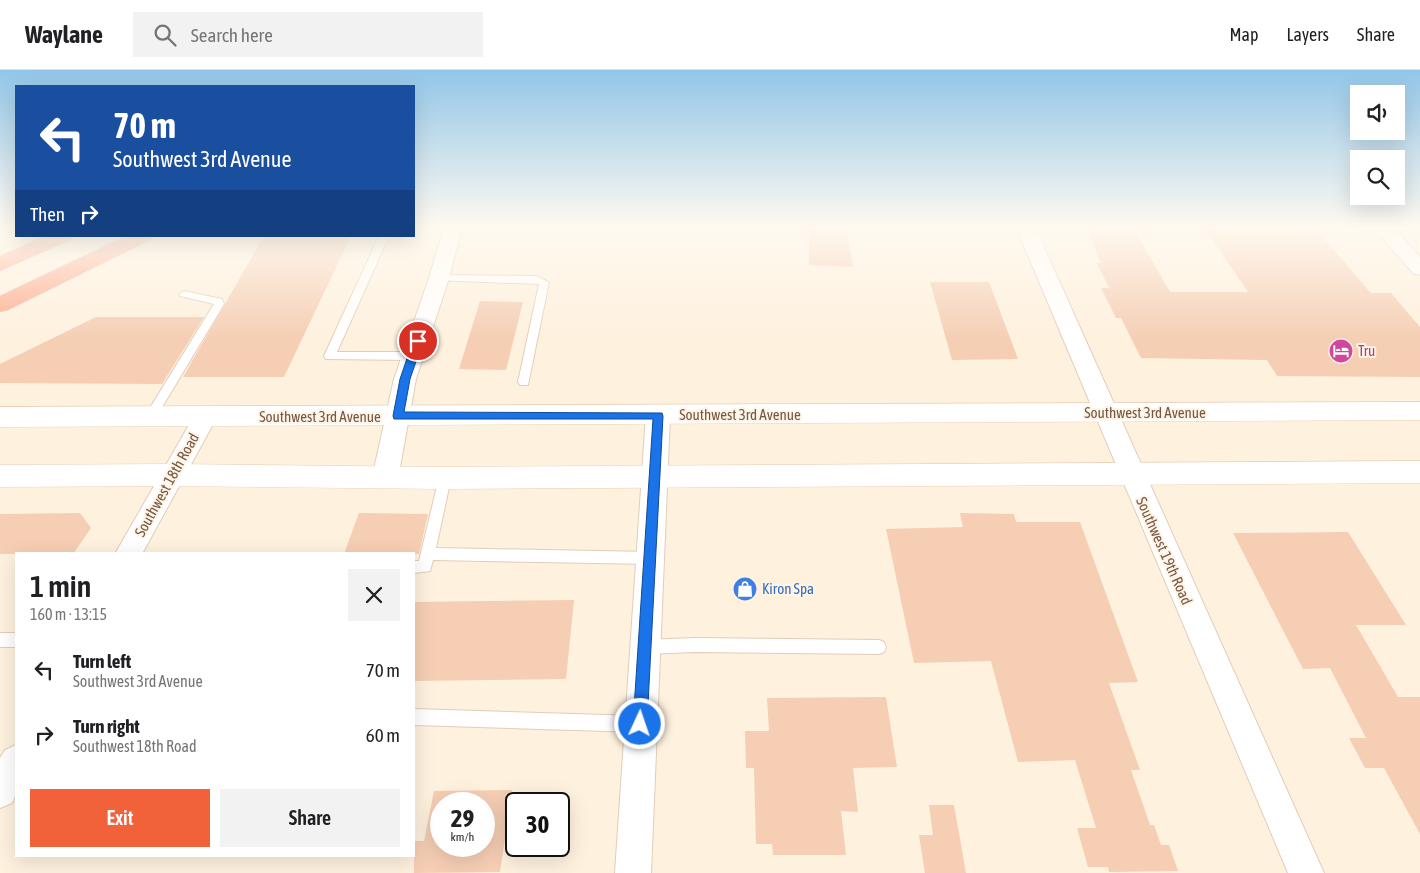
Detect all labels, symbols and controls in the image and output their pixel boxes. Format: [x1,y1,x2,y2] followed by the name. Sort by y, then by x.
[133,12,483,57] search box
[25,21,103,48] text: Waylane
[151,21,179,49] icon: search
[191,24,273,46] text: Search here
[1229,24,1258,45] text: Map
[1286,24,1329,45] text: Layers
[1357,24,1395,45] text: Share
[1350,85,1405,205] map controls
[1350,85,1405,140] button: sound
[30,105,95,170] icon: left
[113,105,176,145] text: 70 m
[113,146,291,172] text: Southwest 3rd Avenue
[1350,150,1405,205] button: search
[75,200,103,228] icon: right
[30,203,65,225] text: Then
[397,320,439,362] pin
[404,327,432,355] icon: arrive
[1328,338,1354,364] hotel icon: Tru
[1358,342,1375,359] place label: Tru
[1084,404,1206,421] street label: Southwest 3rd Avenue
[679,406,801,423] street label: Southwest 3rd Avenue
[259,408,381,425] street label: Southwest 3rd Avenue
[131,430,202,540] street label: Southwest 18th Road
[1133,494,1196,607] street label: Southwest 19th Road
[30,569,91,603] text: 1 min
[348,569,400,621] button: close
[732,576,758,602] shop icon: Kiron Spa
[762,580,814,597] place label: Kiron Spa
[30,605,107,623] text: 160 m · 13:15
[73,650,131,672] text: Turn left
[30,656,58,684] icon: left
[366,659,400,681] text: 70 m
[73,672,203,690] text: Southwest 3rd Avenue
[613,697,665,749] position arrow
[73,715,140,737] text: Turn right
[30,721,58,749] icon: right
[366,724,400,746] text: 60 m
[73,737,197,755] text: Southwest 18th Road
[30,789,210,847] button: Exit
[220,789,400,847] button: Share
[505,792,570,857] speed limit sign: 30
[451,804,474,832] text: 29
[451,830,474,844] text: km/h

